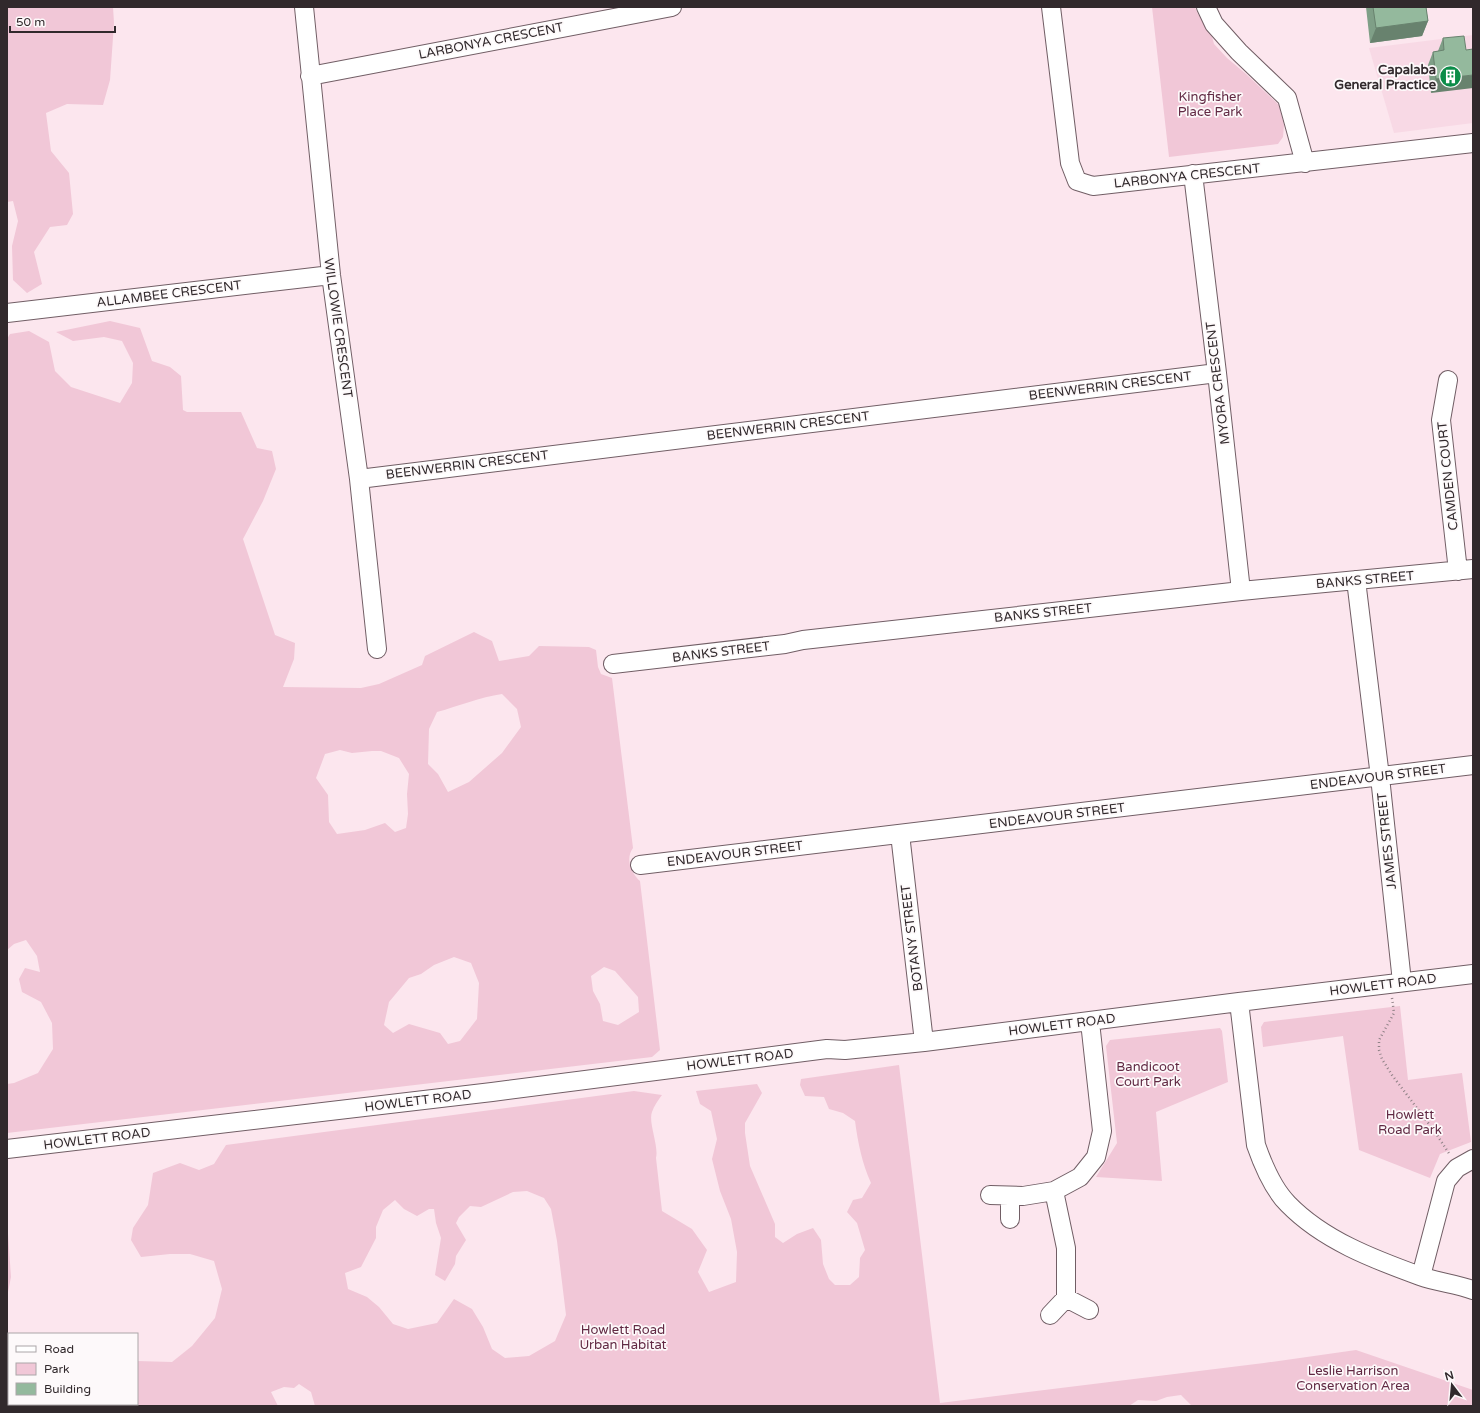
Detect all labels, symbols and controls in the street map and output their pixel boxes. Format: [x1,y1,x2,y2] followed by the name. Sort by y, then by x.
[10,8,115,34] scale bar
[16,15,45,29] text: 50 m
[417,19,565,63] street label: LARBONYA CRESCENT
[1334,62,1437,93] place label: Capalaba General Practice
[1438,64,1464,90] building icon: Capalaba General Practice
[1178,89,1242,120] park label: Kingfisher Place Park
[1113,160,1261,192] street label: LARBONYA CRESCENT
[320,257,356,399] street label: WILLOWIE CRESCENT
[96,277,242,311] street label: ALLAMBEE CRESCENT
[1203,321,1233,445] street label: MYORA CRESCENT
[1028,368,1192,404] street label: BEENWERRIN CRESCENT
[706,408,870,444] street label: BEENWERRIN CRESCENT
[1434,421,1462,531] street label: CAMDEN COURT
[385,447,549,483] street label: BEENWERRIN CRESCENT
[1315,568,1415,592] street label: BANKS STREET
[993,600,1093,626] street label: BANKS STREET
[671,638,771,666] street label: BANKS STREET
[1309,761,1447,793] street label: ENDEAVOUR STREET
[1374,792,1400,890] street label: JAMES STREET
[988,800,1126,832] street label: ENDEAVOUR STREET
[666,838,804,870] street label: ENDEAVOUR STREET
[898,884,926,992] street label: BOTANY STREET
[1329,970,1438,999] street label: HOWLETT ROAD
[1008,1010,1117,1039] street label: HOWLETT ROAD
[686,1045,795,1074] street label: HOWLETT ROAD
[1115,1059,1181,1090] park label: Bandicoot Court Park
[364,1086,473,1115] street label: HOWLETT ROAD
[1378,1107,1442,1138] park label: Howlett Road Park
[43,1124,152,1153] street label: HOWLETT ROAD
[579,1322,667,1353] park label: Howlett Road Urban Habitat
[8,1333,138,1405] legend
[44,1342,74,1356] text: Road
[44,1362,70,1376] text: Park
[1296,1363,1410,1394] park label: Leslie Harrison Conservation Area
[1432,1365,1472,1405] north arrow
[1443,1368,1455,1383] text: N
[44,1382,91,1396] text: Building

